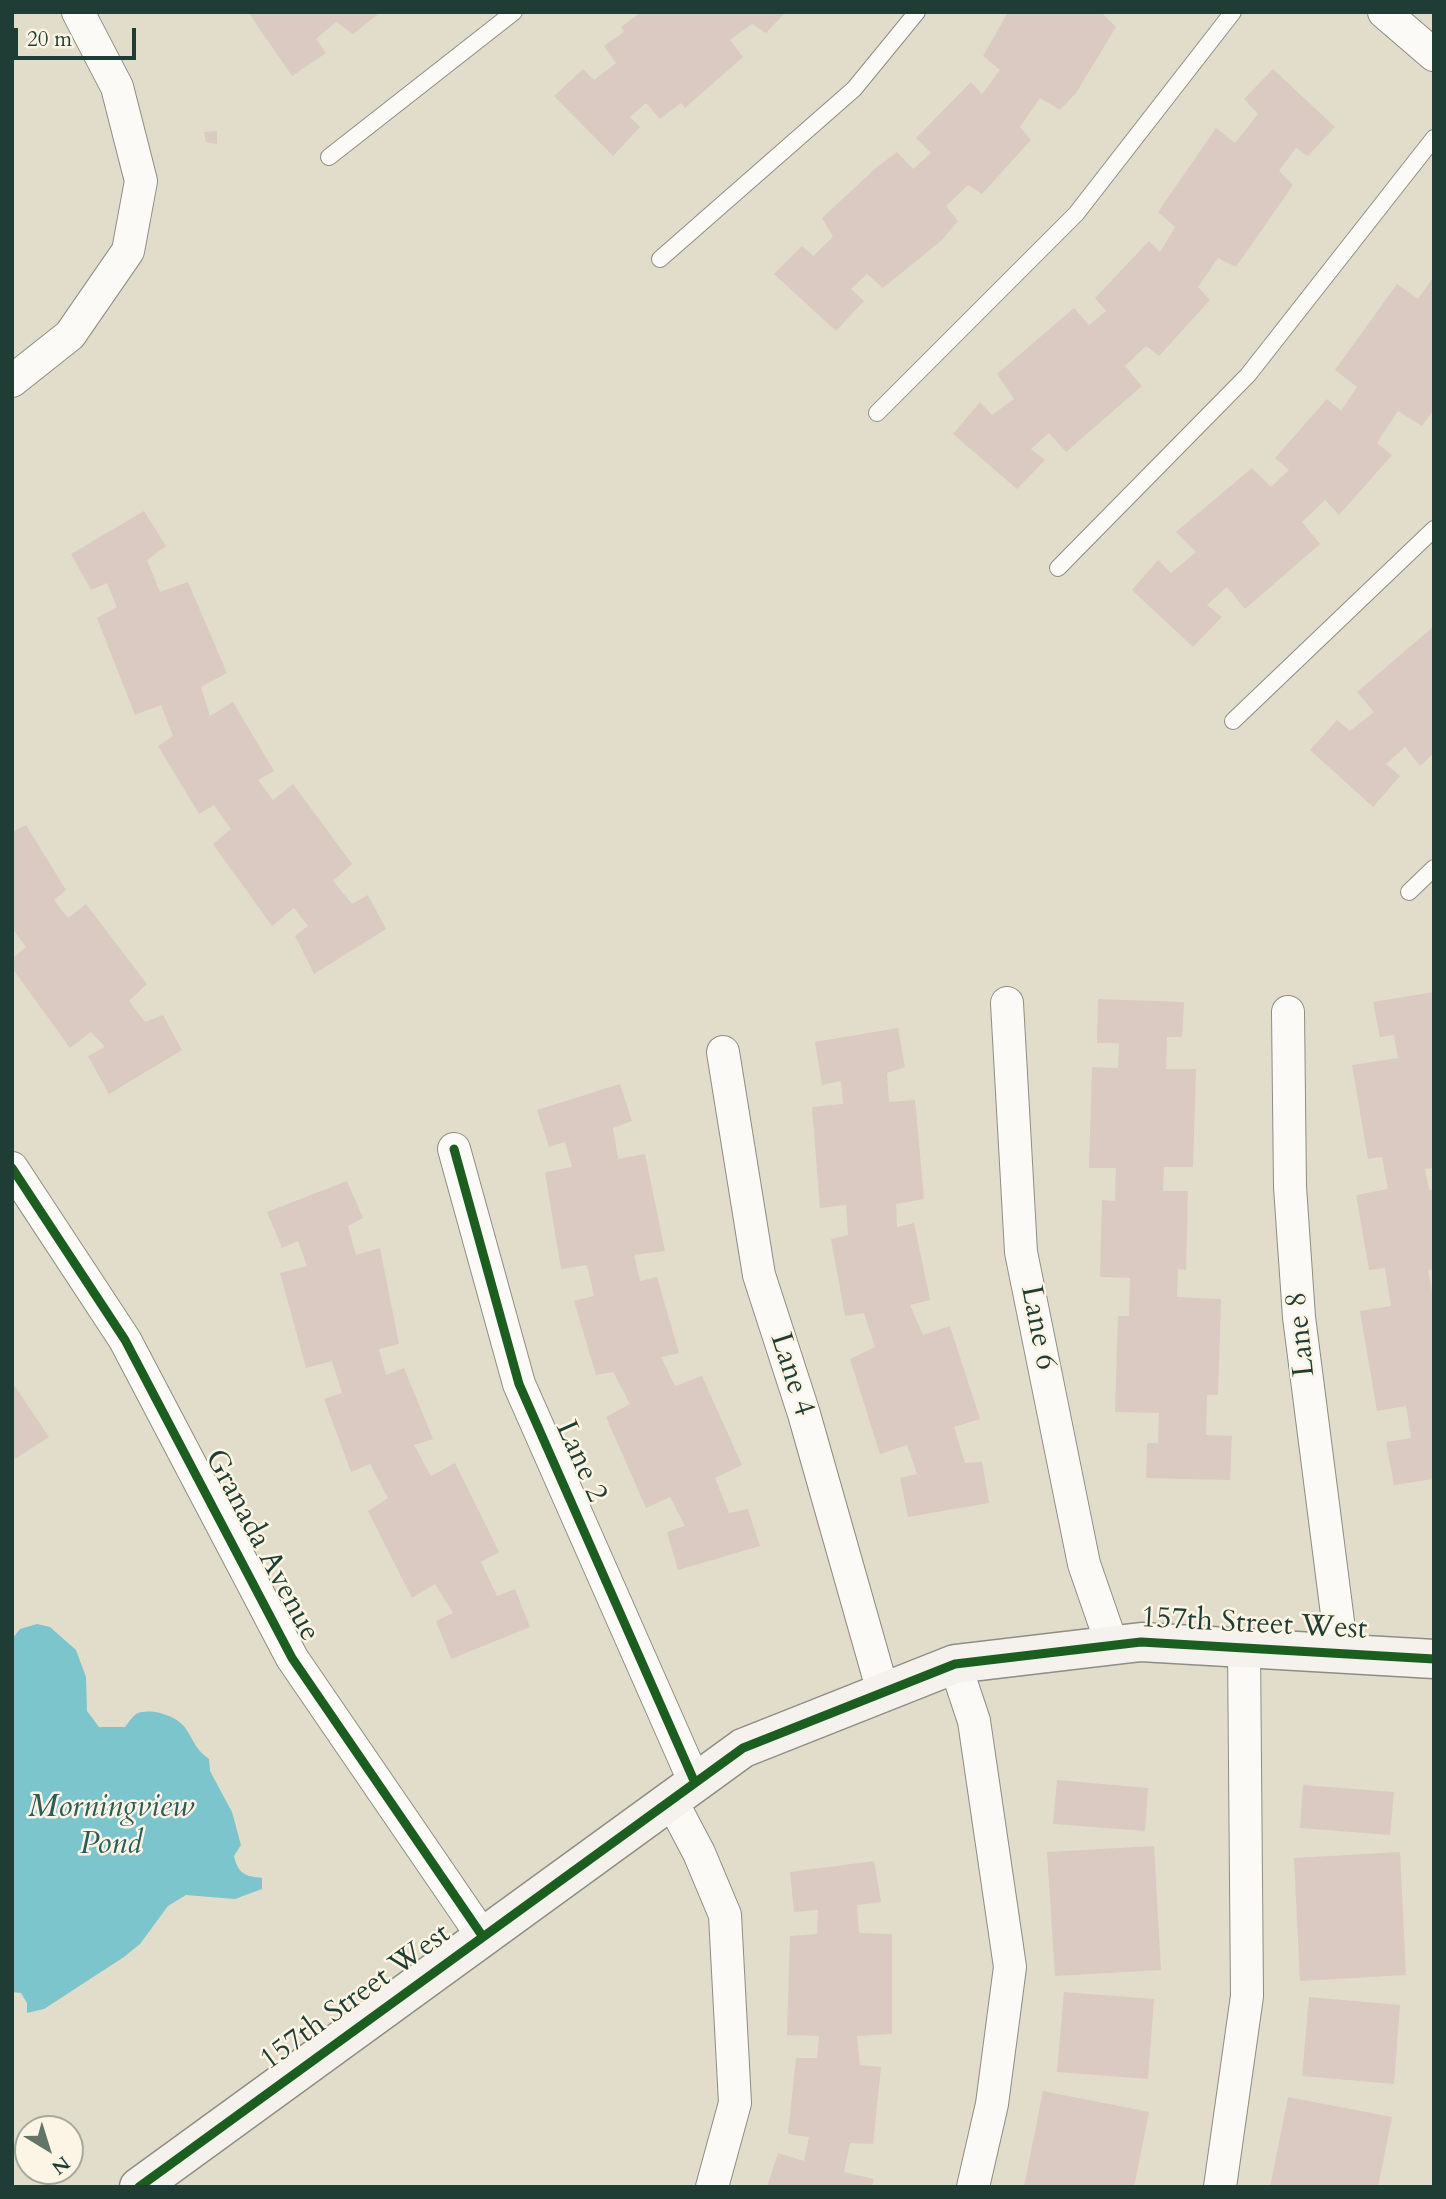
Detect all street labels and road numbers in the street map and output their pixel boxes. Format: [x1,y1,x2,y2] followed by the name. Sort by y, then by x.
[1011,1283,1063,1373] street label: Lane 6
[1280,1290,1324,1378] street label: Lane 8
[761,1329,821,1421] street label: Lane 4
[546,1416,614,1508] street label: Lane 2
[195,1444,327,1648] street label: Granada Avenue
[1140,1601,1368,1649] street label: 157th Street West
[254,1917,458,2079] street label: 157th Street West

